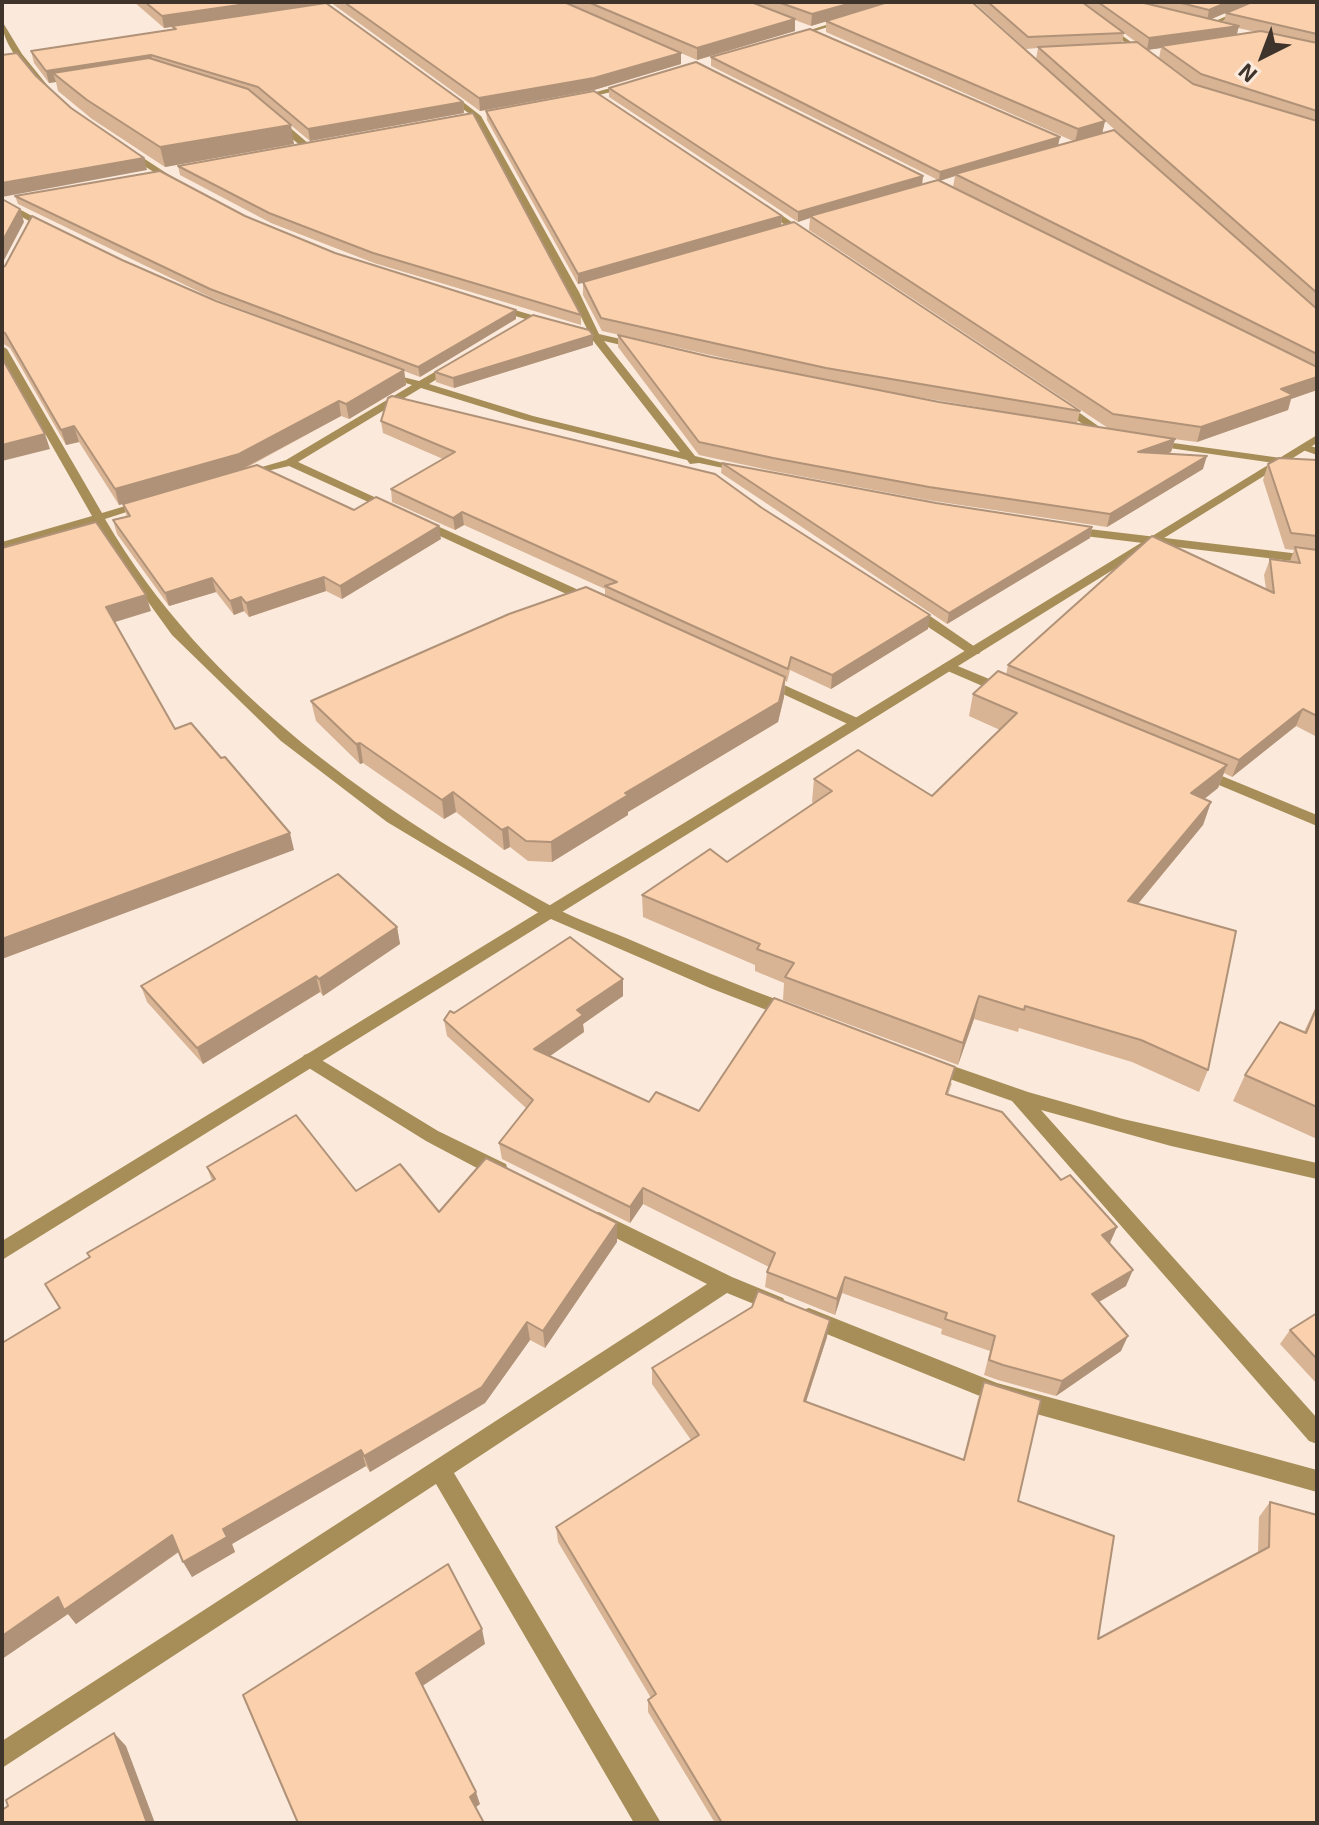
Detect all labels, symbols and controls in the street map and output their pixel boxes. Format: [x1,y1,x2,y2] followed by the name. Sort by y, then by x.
[1223,16,1303,96] north arrow
[1232,59,1262,89] text: N

